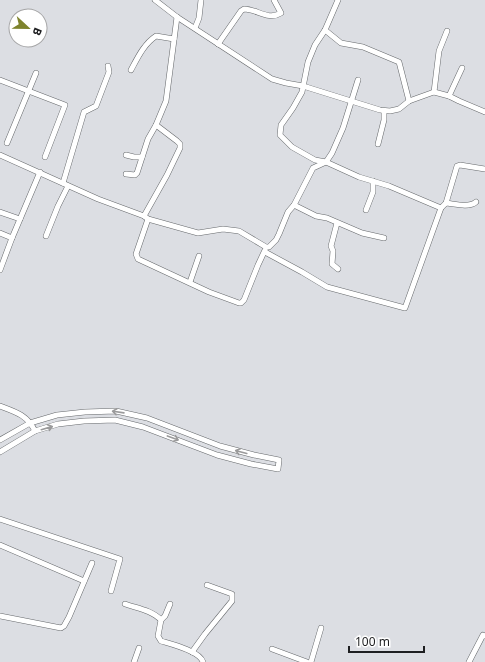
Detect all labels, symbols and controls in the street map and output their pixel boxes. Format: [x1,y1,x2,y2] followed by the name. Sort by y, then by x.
[8,8,48,48] north arrow
[29,26,46,38] text: B
[112,408,125,416] one-way arrow
[40,424,53,431] one-way arrow
[167,435,179,443] one-way arrow
[235,448,248,455] one-way arrow
[349,628,424,654] scale bar
[355,633,390,650] text: 100 m

